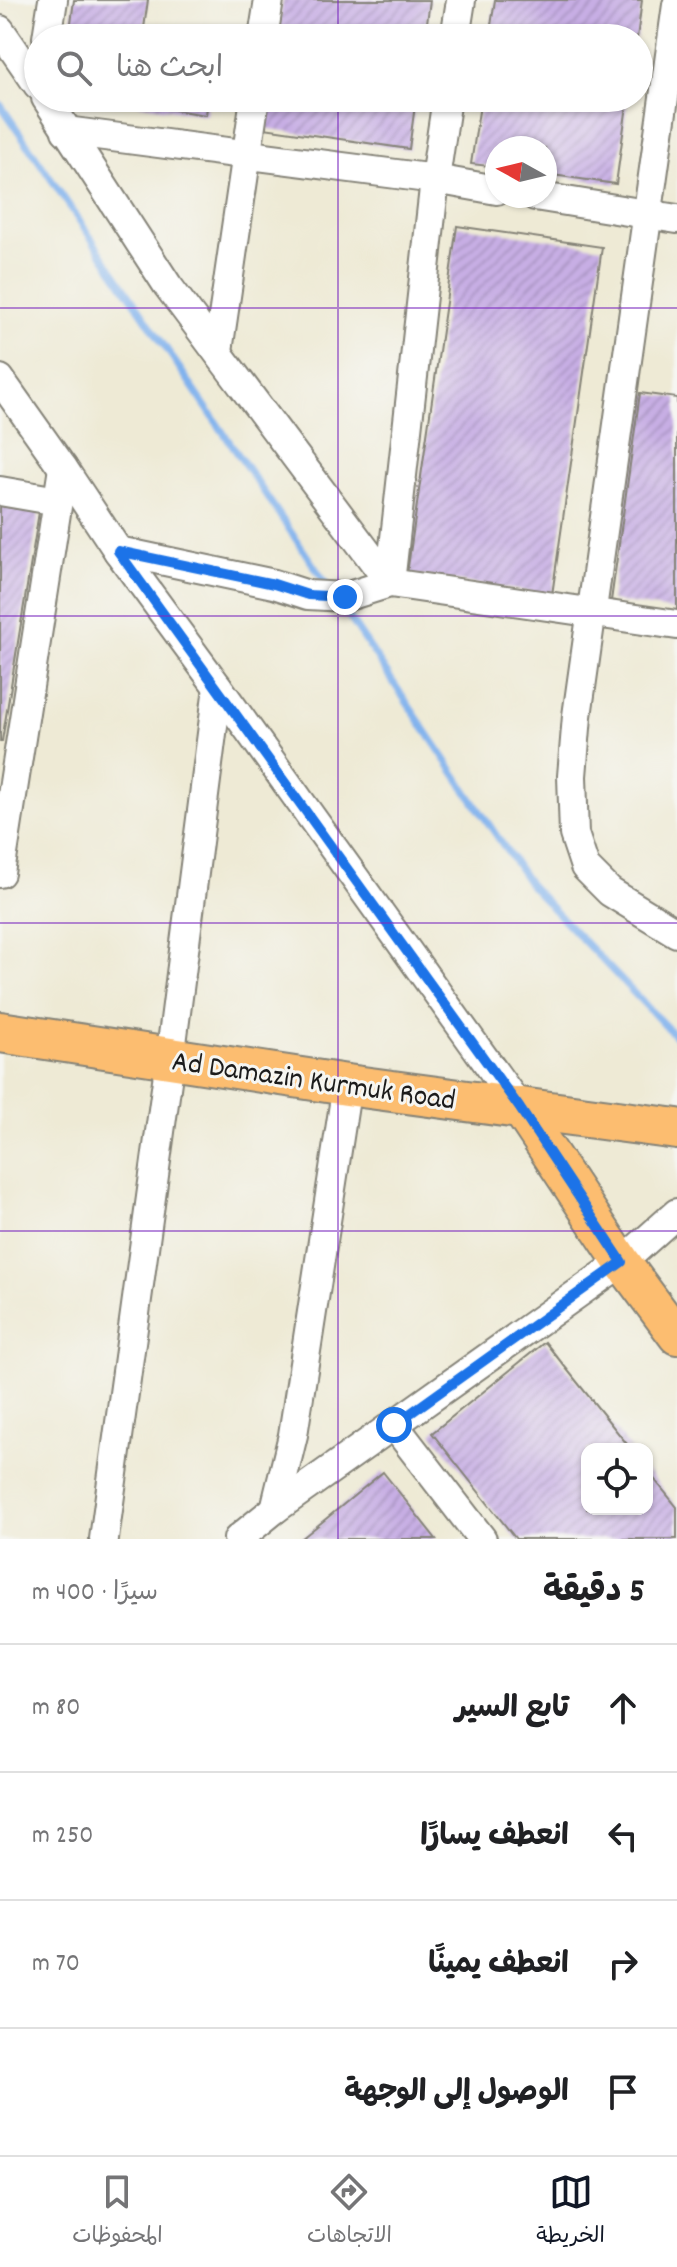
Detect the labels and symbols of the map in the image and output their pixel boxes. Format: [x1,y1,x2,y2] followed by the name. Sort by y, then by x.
[485,136,557,208] north arrow
[327,579,363,615] route end
[169,1042,458,1125] street label: Ad Damazin Kurmuk Road
[376,1407,412,1443] route start

